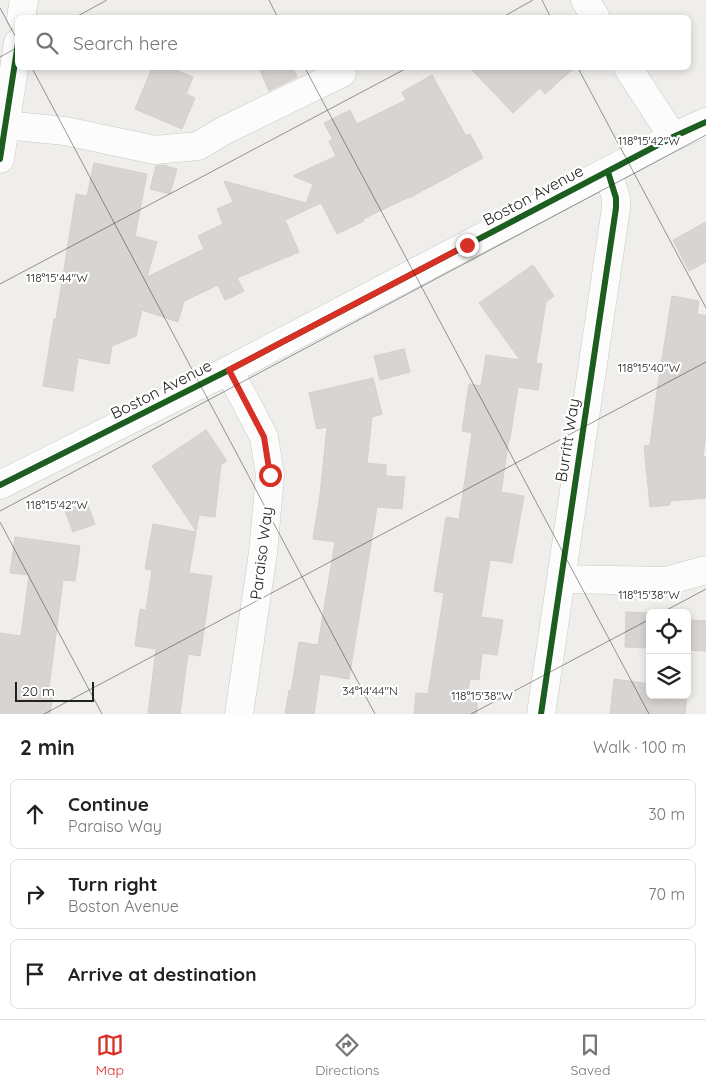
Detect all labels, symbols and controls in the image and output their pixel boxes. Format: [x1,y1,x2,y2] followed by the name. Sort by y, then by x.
[15,15,691,70] search box
[33,29,61,57] icon: search
[73,31,178,55] text: Search here
[618,133,680,148] text: 118°15'42"W
[479,160,587,230] street label: Boston Avenue
[456,234,479,257] route end
[26,270,88,285] text: 118°15'44"W
[107,355,215,423] street label: Boston Avenue
[618,360,681,375] text: 118°15'40"W
[551,397,583,483] street label: Burritt Way
[259,464,282,487] route start
[26,497,88,512] text: 118°15'42"W
[245,505,277,601] street label: Paraiso Way
[618,587,680,602] text: 118°15'38"W
[646,609,691,699] map controls
[646,609,691,654] button: locate
[646,654,691,699] button: layers
[15,679,94,702] scale bar
[22,682,55,700] text: 20 m
[342,683,398,698] text: 34°14'44"N
[451,688,513,703] text: 118°15'38"W
[20,734,75,760] text: 2 min
[593,737,686,757] text: Walk · 100 m
[68,792,149,816] text: Continue
[21,800,49,828] icon: ahead
[648,804,685,824] text: 30 m
[68,816,162,836] text: Paraiso Way
[68,872,157,896] text: Turn right
[21,880,49,908] icon: right
[648,884,685,904] text: 70 m
[68,896,179,916] text: Boston Avenue
[21,960,49,988] icon: arrive
[68,962,257,986] text: Arrive at destination
[96,1031,124,1079] tab: Map
[315,1031,379,1079] tab: Directions
[570,1031,610,1079] tab: Saved

